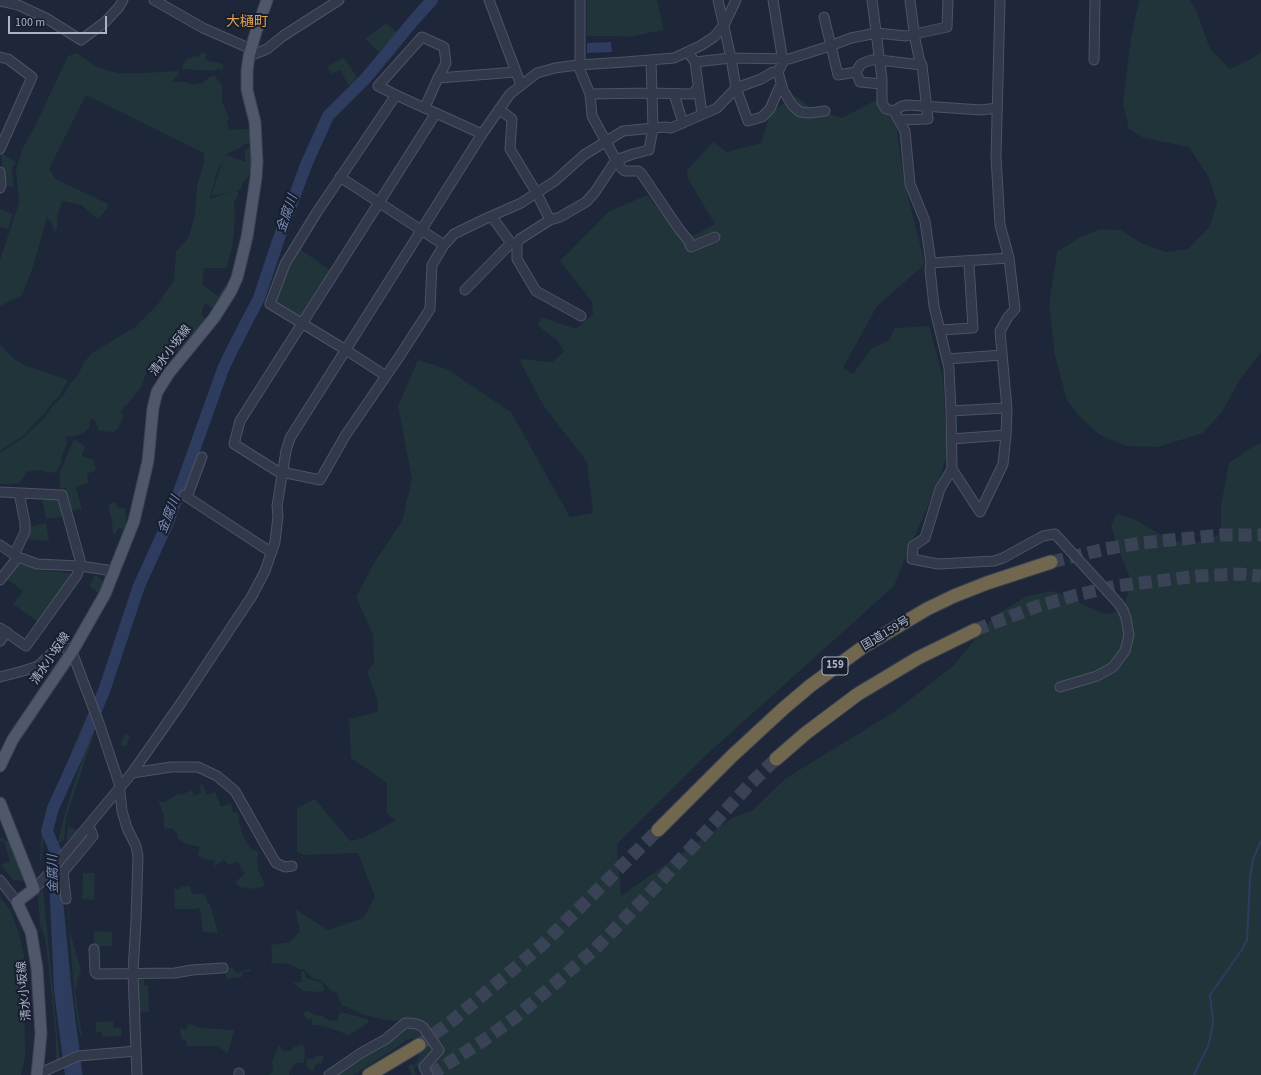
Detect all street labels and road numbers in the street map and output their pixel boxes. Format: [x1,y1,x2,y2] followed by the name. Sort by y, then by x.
[147,323,195,379] street label: 清水小坂線
[859,614,913,654] street label: 国道159号
[28,630,74,688] street label: 清水小坂線
[822,657,848,675] road number: 159
[15,960,35,1022] street label: 清水小坂線

